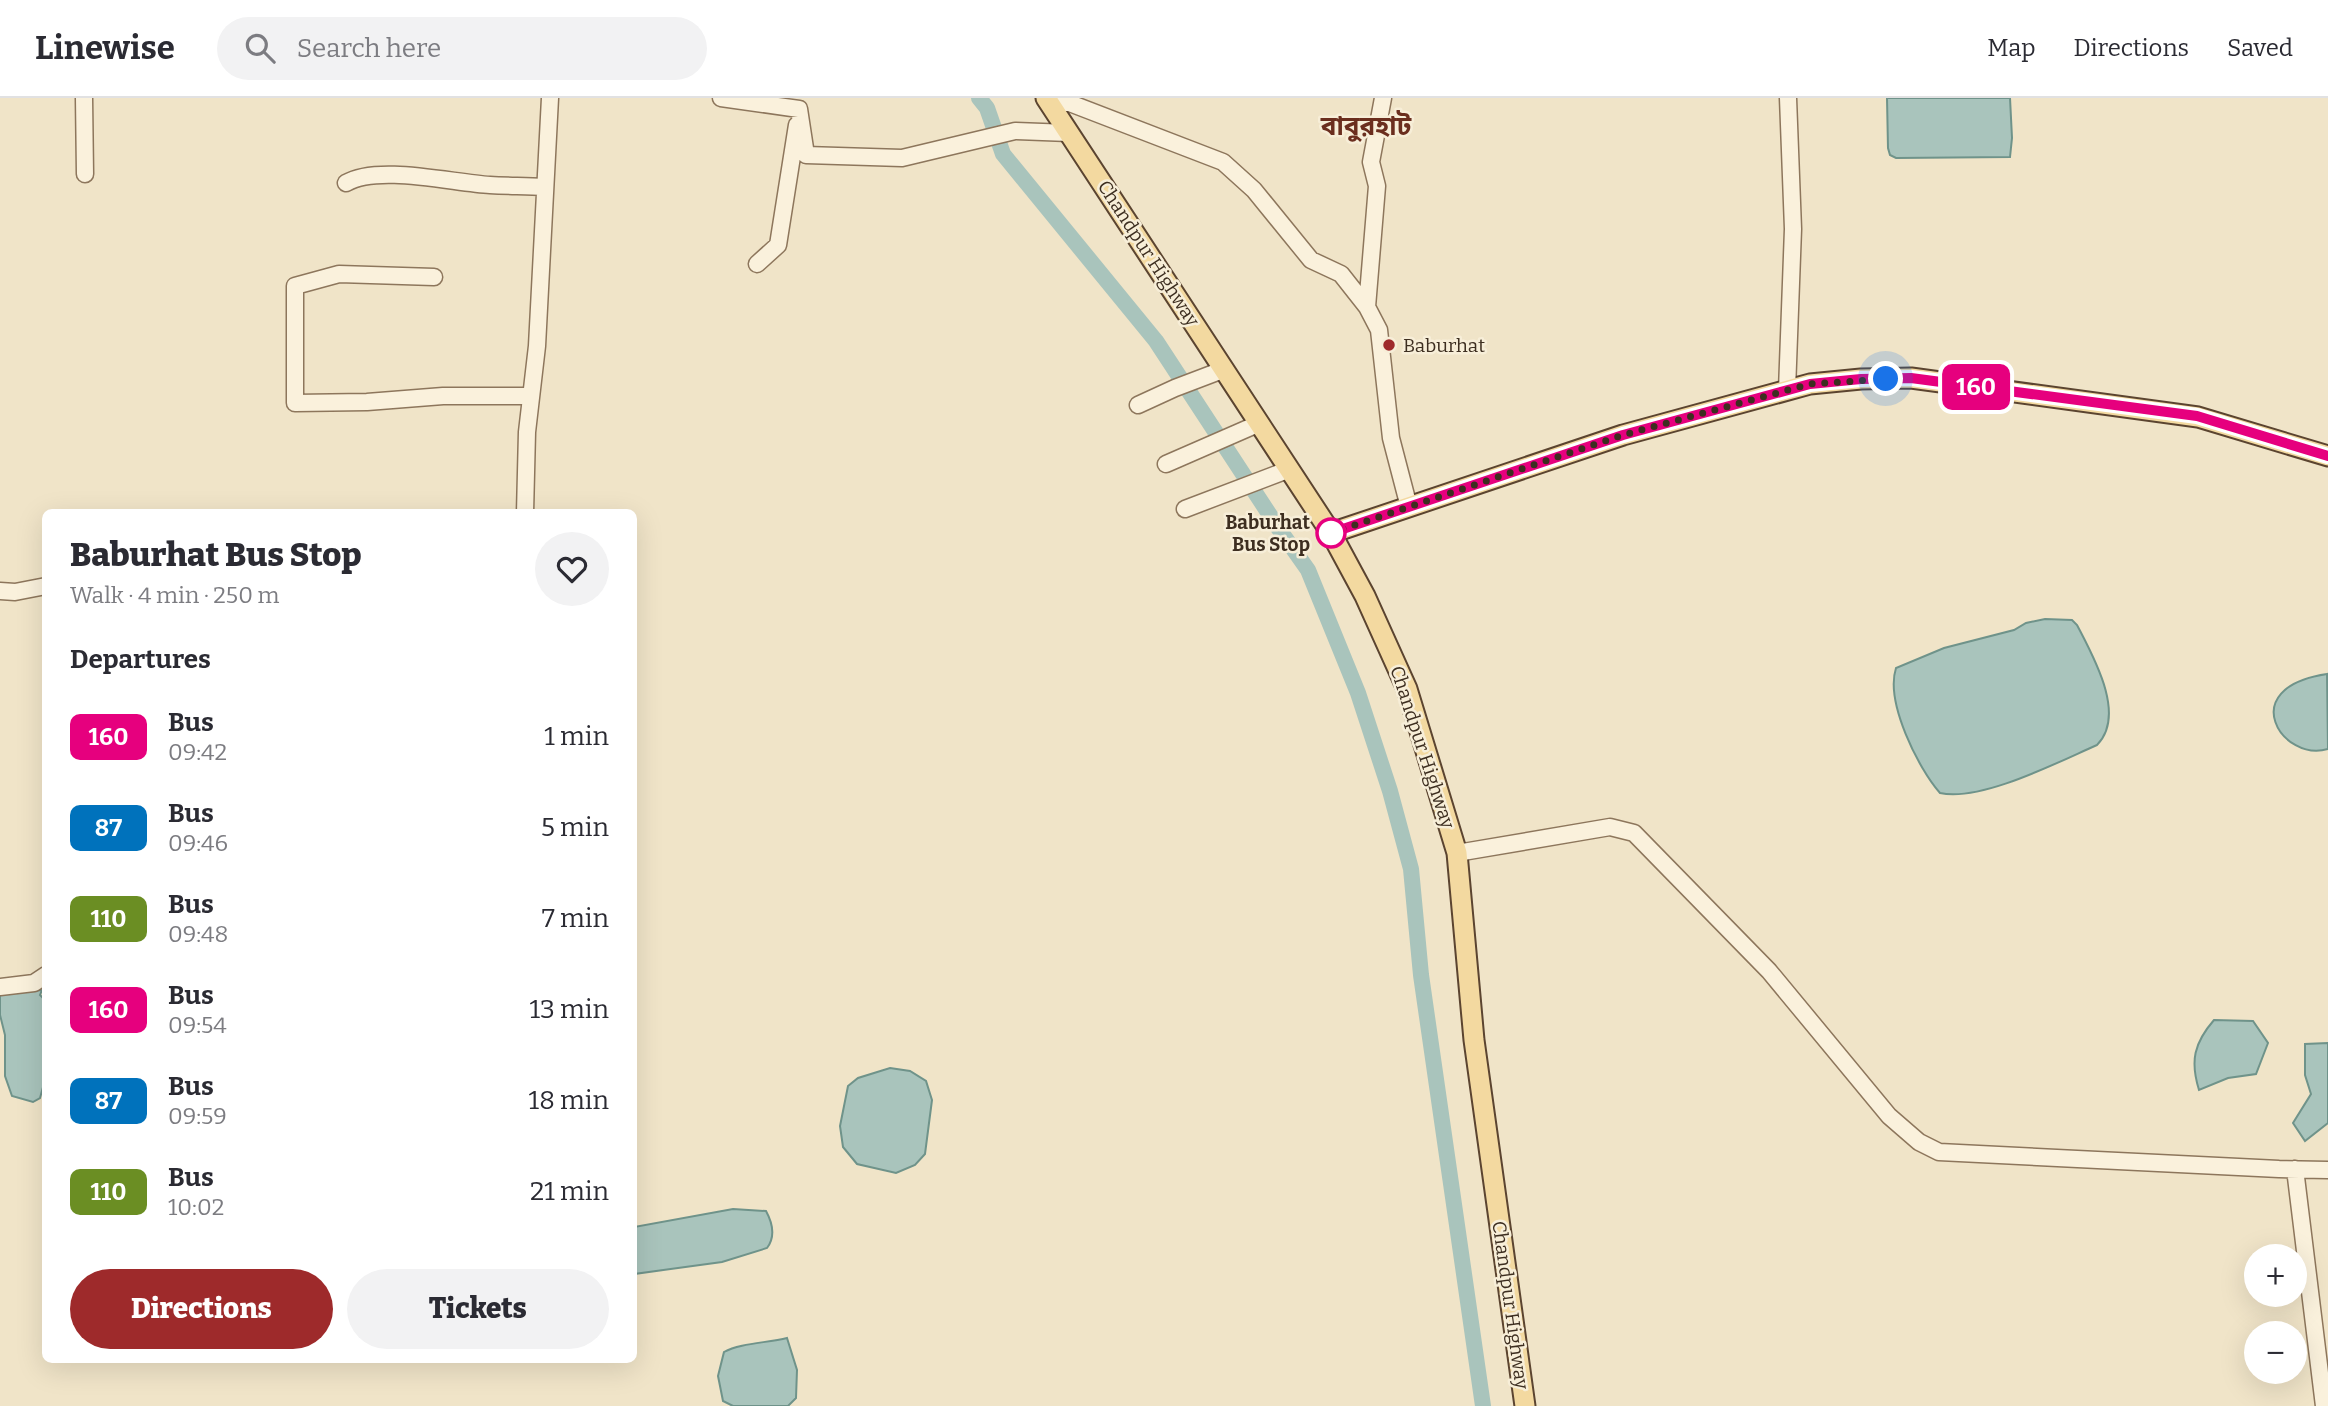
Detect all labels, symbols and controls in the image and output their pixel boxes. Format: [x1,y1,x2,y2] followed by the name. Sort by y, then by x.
[217,17,707,80] search box
[35,28,175,68] text: Linewise
[241,29,279,67] icon: search
[297,33,441,64] text: Search here
[1987,34,2036,62] text: Map
[2074,34,2189,62] text: Directions
[2227,34,2293,62] text: Saved
[1320,110,1412,143] district label: বাবুরহাট
[1093,176,1205,331] street label: Chandpur Highway
[1403,334,1485,357] place label: Baburhat
[1381,337,1397,353] marker: Baburhat
[1868,361,1903,396] your location
[1936,364,2016,410] line badge: 160
[1956,373,1996,401] text: 160
[1225,511,1310,556] place label: Baburhat Bus Stop
[1316,518,1346,548] marker: Baburhat Bus Stop
[535,532,609,606] button: heart
[70,535,362,575] text: Baburhat Bus Stop
[70,581,279,609] text: Walk · 4 min · 250 m
[70,644,211,675] text: Departures
[1385,663,1460,832] street label: Chandpur Highway
[168,707,214,738] text: Bus
[544,721,609,752] text: 1 min
[89,723,128,751] text: 160
[168,738,227,766] text: 09:42
[168,798,214,829] text: Bus
[541,812,609,843] text: 5 min
[95,814,122,842] text: 87
[168,829,228,857] text: 09:46
[168,889,214,920] text: Bus
[542,903,609,934] text: 7 min
[91,905,126,933] text: 110
[168,920,228,948] text: 09:48
[168,980,214,1011] text: Bus
[529,994,609,1025] text: 13 min
[89,996,128,1024] text: 160
[168,1011,227,1039] text: 09:54
[168,1071,214,1102] text: Bus
[529,1085,609,1116] text: 18 min
[95,1087,122,1115] text: 87
[168,1102,227,1130] text: 09:59
[168,1162,214,1193] text: Bus
[530,1176,609,1207] text: 21 min
[91,1178,126,1206] text: 110
[168,1193,224,1221] text: 10:02
[1487,1219,1534,1392] street label: Chandpur Highway
[2244,1244,2307,1384] map controls
[2244,1244,2307,1307] button: +
[70,1269,333,1349] button: Directions
[347,1269,609,1349] button: Tickets
[2244,1321,2307,1384] button: −

